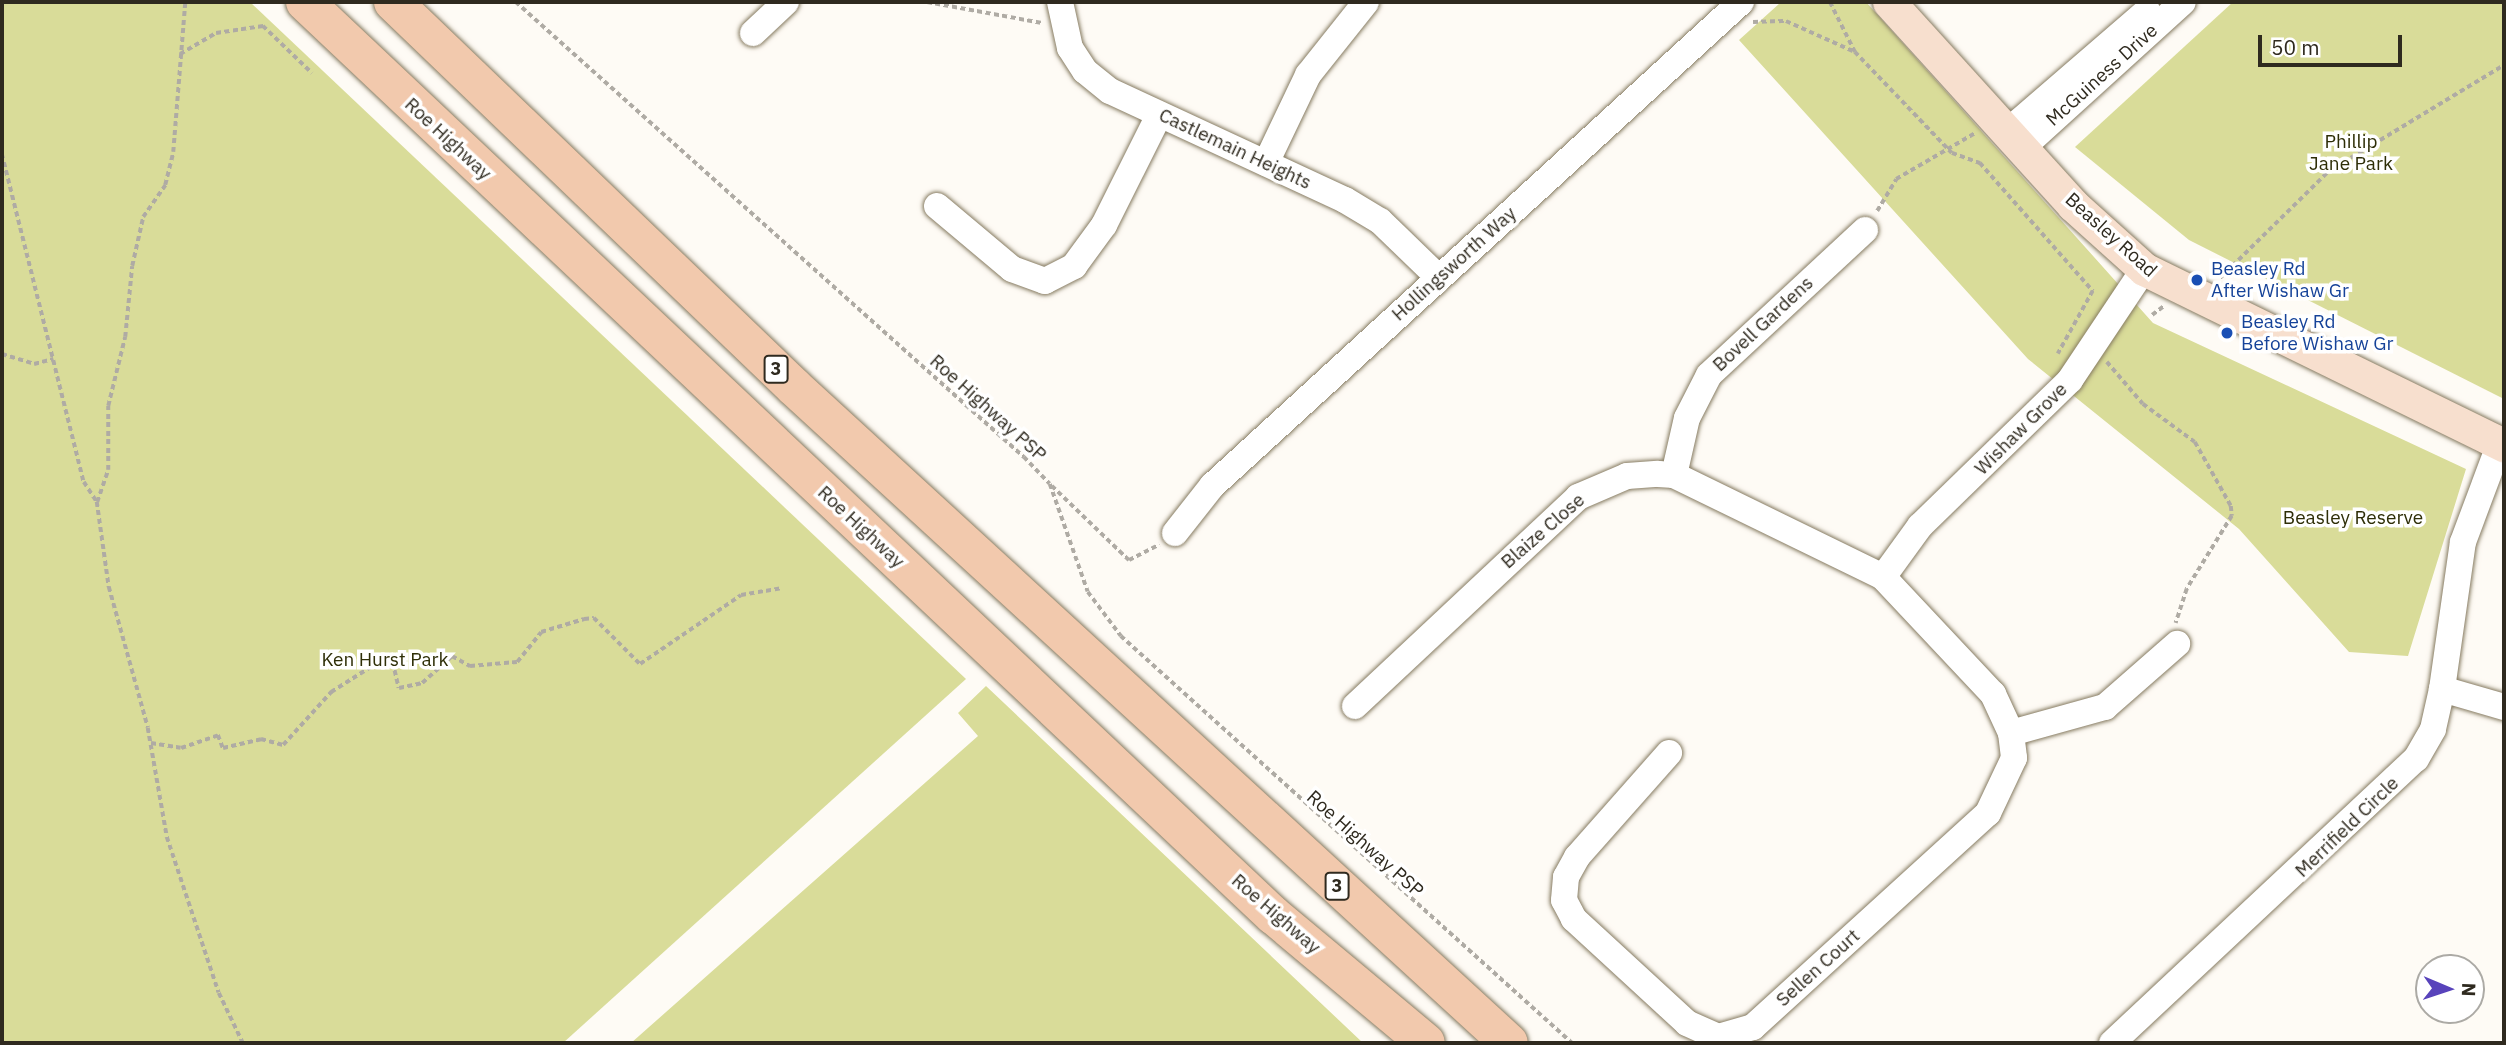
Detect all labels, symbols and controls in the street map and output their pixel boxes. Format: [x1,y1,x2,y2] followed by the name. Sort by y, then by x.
[2042,19,2162,131] street label: McGuiness Drive
[2261,21,2404,65] scale bar
[2271,33,2320,61] text: 50 m
[400,93,496,185] street label: Roe Highway
[1155,104,1315,194] street label: Castlemain Heights
[2309,131,2393,175] park label: Phillip Jane Park
[2060,188,2162,282] street label: Beasley Road
[1387,202,1521,326] street label: Hollingsworth Way
[2211,258,2349,302] place label: Beasley Rd After Wishaw Gr
[1708,272,1818,376] street label: Bovell Gardens
[2189,272,2205,288] marker: Beasley Rd After Wishaw Gr
[2241,311,2393,355] place label: Beasley Rd Before Wishaw Gr
[2219,325,2235,341] marker: Beasley Rd Before Wishaw Gr
[925,350,1051,466] street label: Roe Highway PSP
[762,354,790,384] road number: 3
[1970,378,2072,480] street label: Wishaw Grove
[813,481,909,573] street label: Roe Highway
[1497,489,1589,573] street label: Blaize Close
[2283,507,2423,529] park label: Beasley Reserve
[321,649,449,671] park label: Ken Hurst Park
[2291,772,2403,882] street label: Merrifield Circle
[1302,786,1428,902] street label: Roe Highway PSP
[1227,869,1325,959] street label: Roe Highway
[1323,872,1351,900] road number: 3
[1772,925,1864,1011] street label: Sellen Court
[2415,954,2485,1024] north arrow
[2457,982,2481,997] text: N

